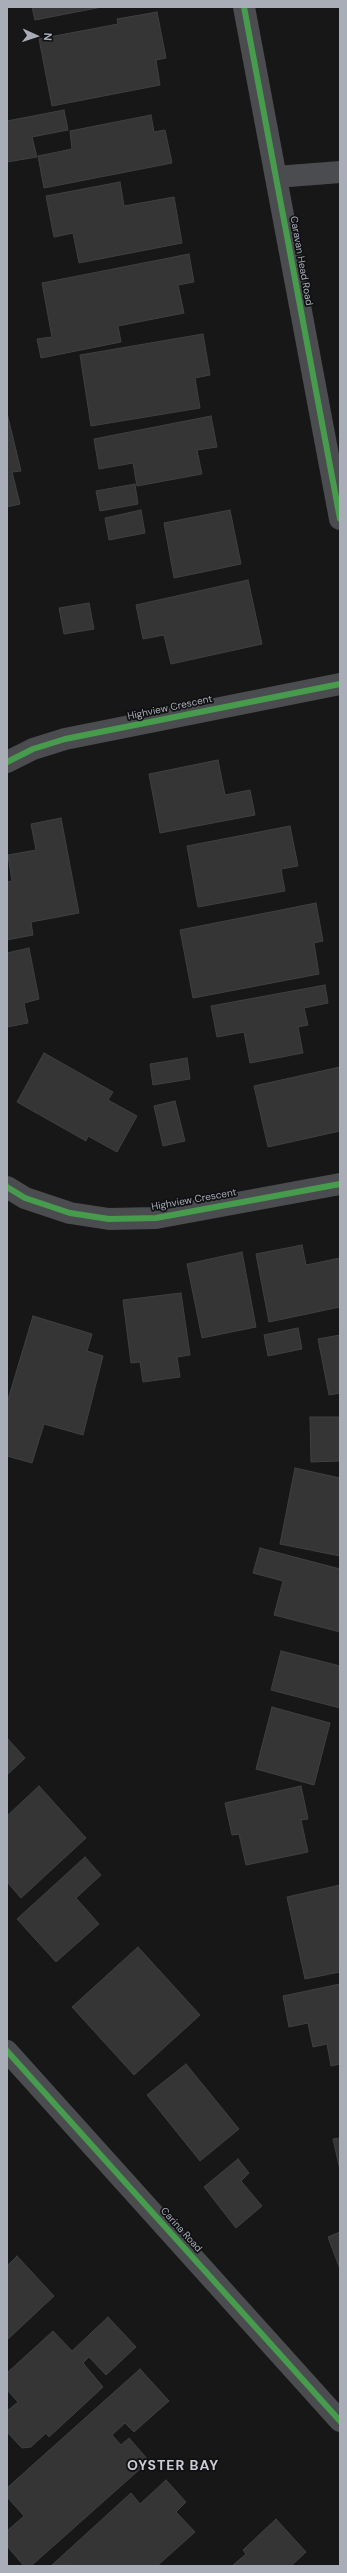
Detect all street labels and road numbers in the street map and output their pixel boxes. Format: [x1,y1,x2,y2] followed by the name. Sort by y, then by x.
[287,215,315,307] street label: Caravan Head Road
[127,693,213,723] street label: Highview Crescent
[150,1187,238,1213] street label: Highview Crescent
[158,2205,204,2255] street label: Carina Road

